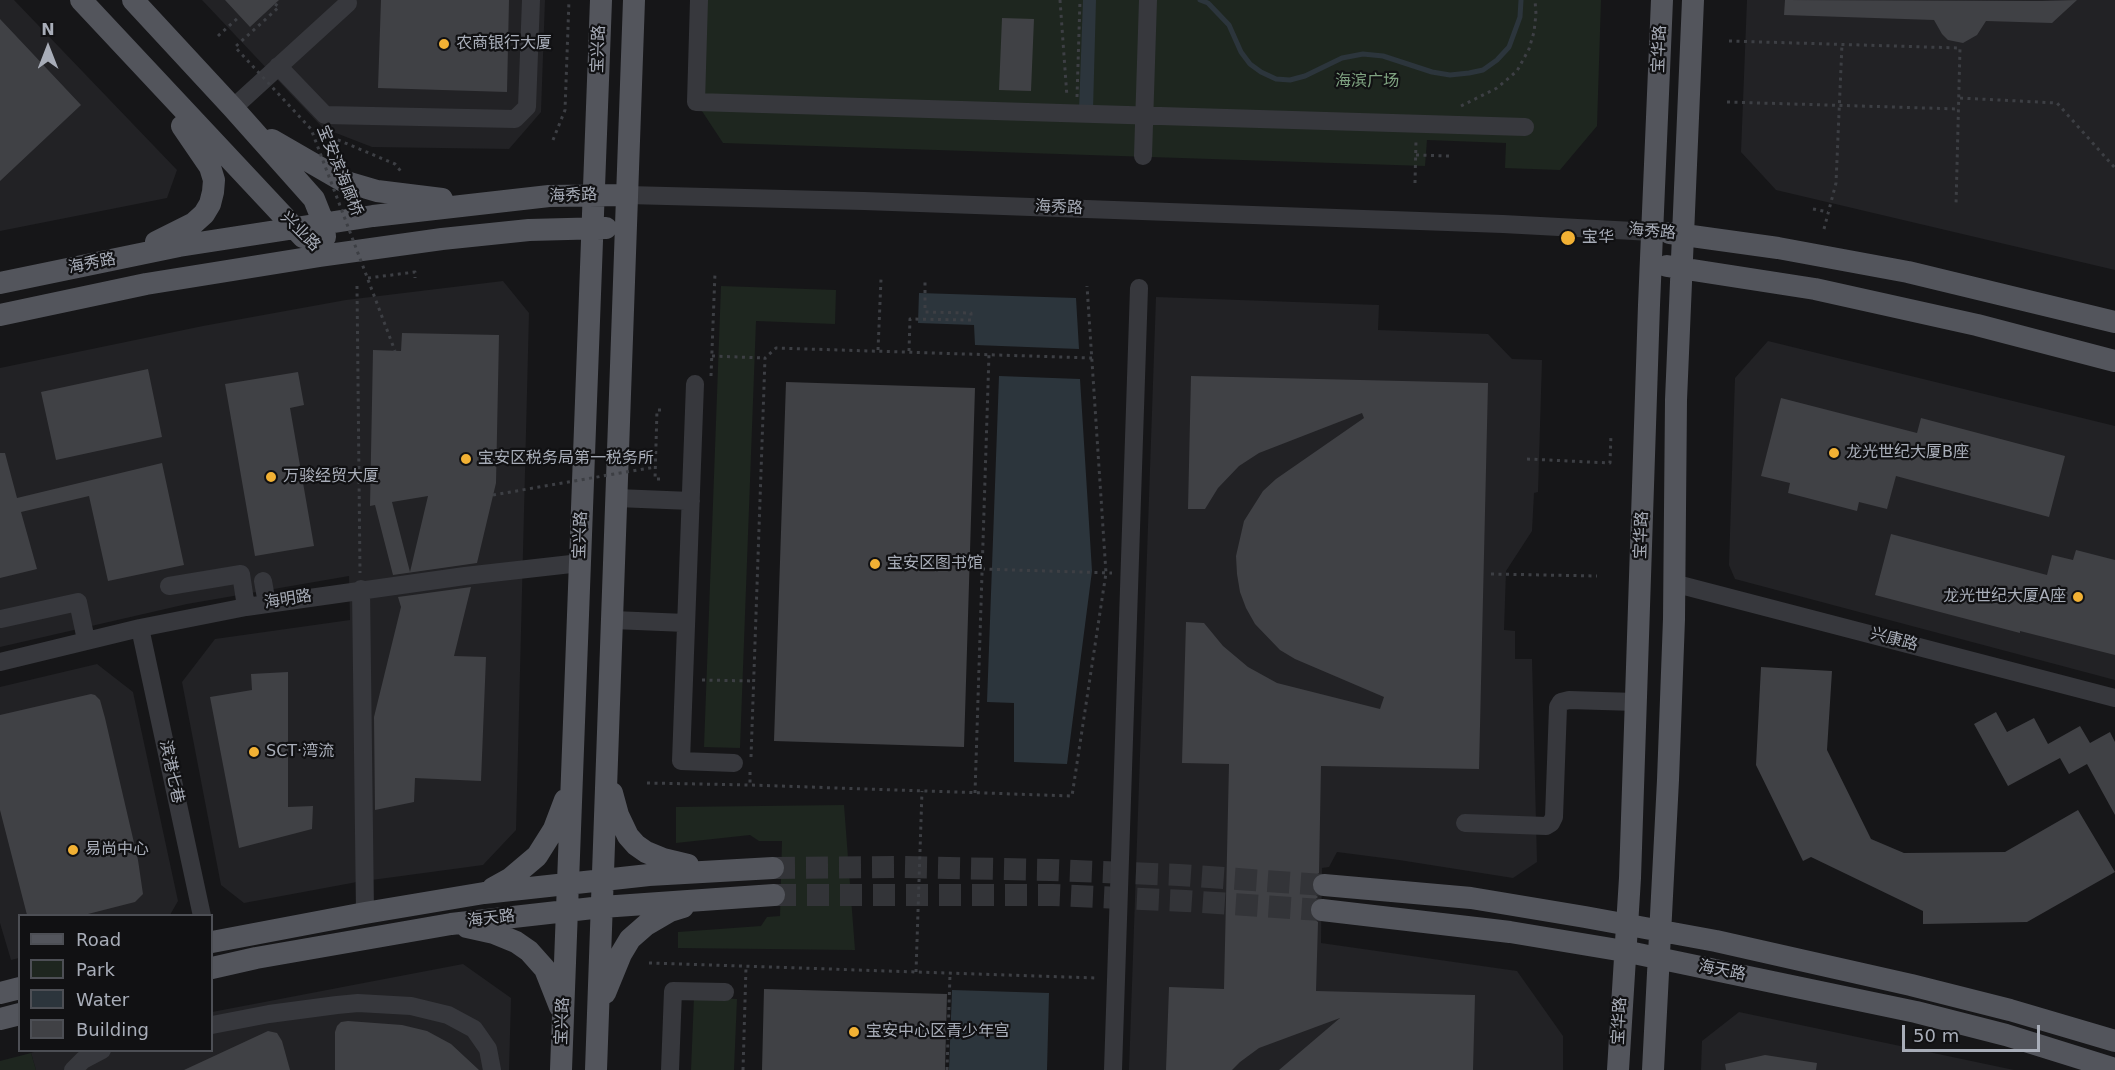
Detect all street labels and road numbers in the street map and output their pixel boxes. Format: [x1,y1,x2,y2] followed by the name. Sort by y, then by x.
[589,25,609,73] street label: 宝兴路
[1650,25,1670,73] street label: 宝华路
[312,123,366,219] street label: 宝安滨海廊桥
[549,186,597,206] street label: 海秀路
[1035,198,1083,218] street label: 海秀路
[276,208,324,256] street label: 兴业路
[1627,220,1677,244] street label: 海秀路
[67,250,117,278] street label: 海秀路
[571,511,591,559] street label: 宝兴路
[1632,511,1652,559] street label: 宝华路
[263,587,313,613] street label: 海明路
[1868,625,1920,655] street label: 兴康路
[155,739,187,805] street label: 滨港七巷
[466,907,516,931] street label: 海天路
[1697,957,1747,985] street label: 海天路
[553,997,573,1045] street label: 宝兴路
[1609,997,1631,1045] street label: 宝华路

